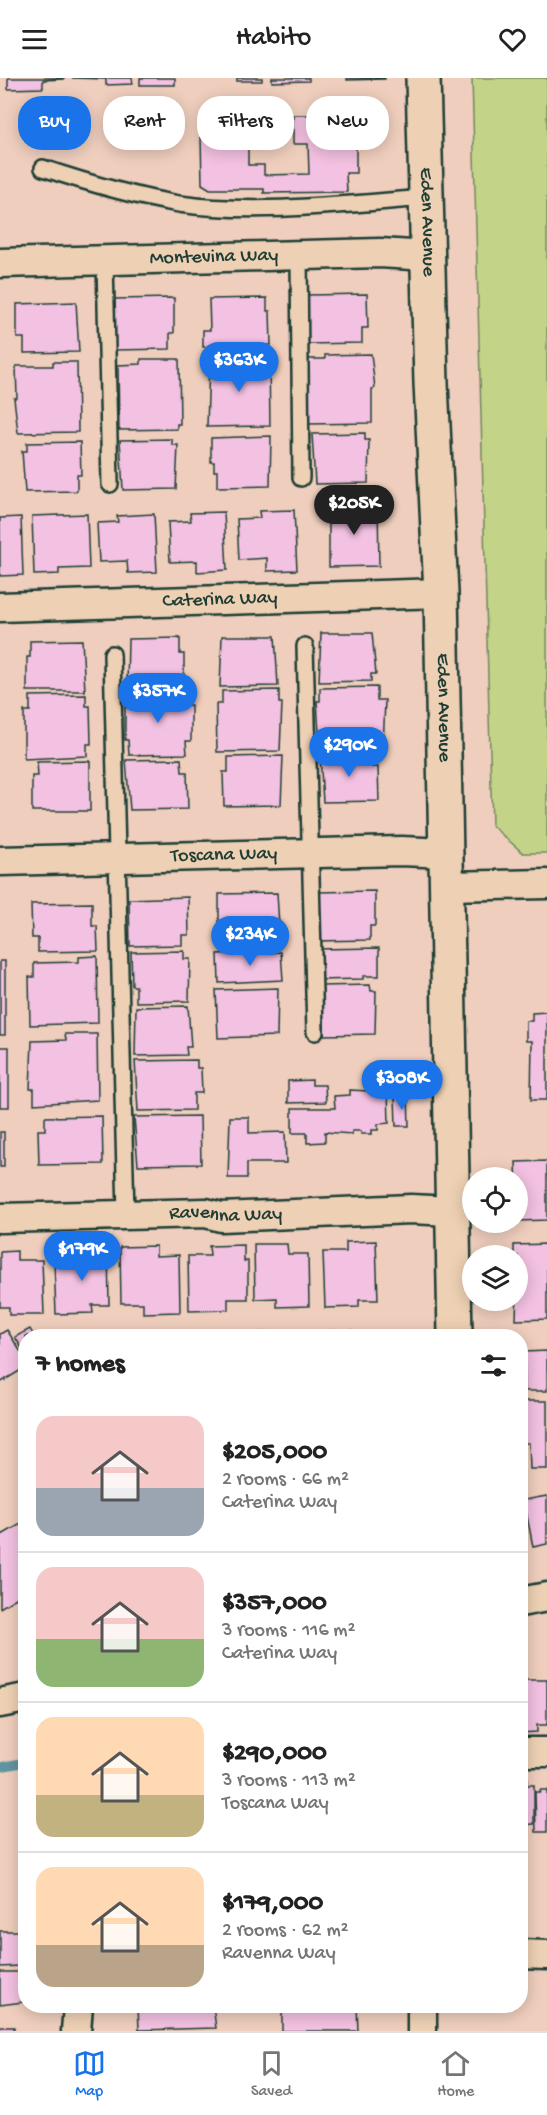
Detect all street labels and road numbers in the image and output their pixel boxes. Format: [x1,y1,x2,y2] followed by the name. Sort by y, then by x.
[414,167,440,277] street label: Eden Avenue
[149,244,279,271] street label: Montevina Way
[162,587,278,613] street label: Caterina Way
[431,653,456,763] street label: Eden Avenue
[169,843,278,868] street label: Toscana Way
[169,1201,283,1229] street label: Ravenna Way

